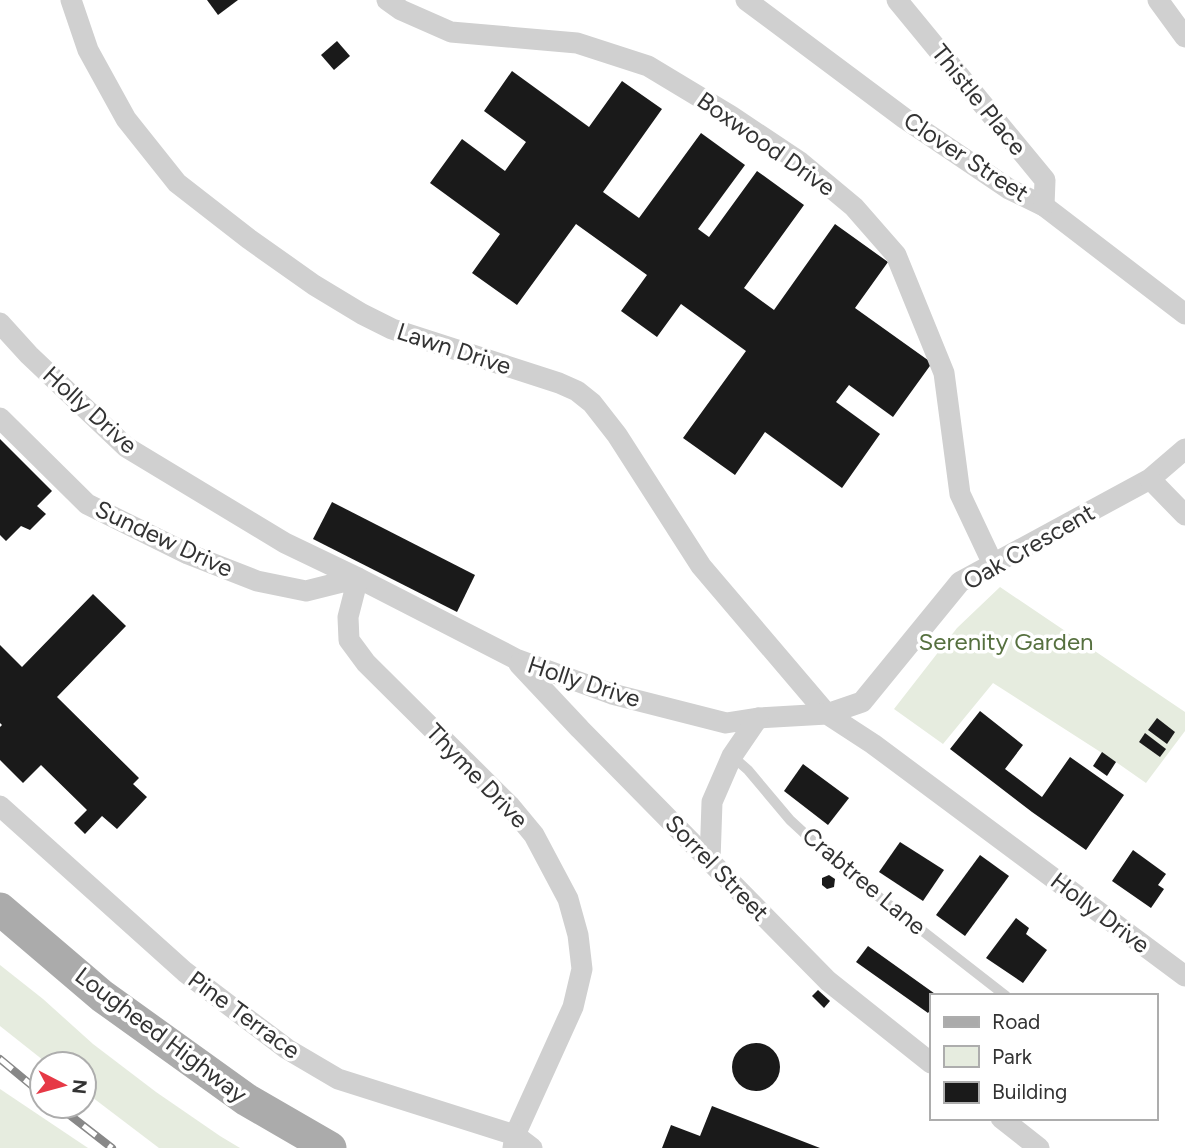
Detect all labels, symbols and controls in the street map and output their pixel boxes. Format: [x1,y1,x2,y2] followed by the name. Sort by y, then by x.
[926,38,1033,161] street label: Thistle Place
[692,85,841,202] street label: Boxwood Drive
[899,106,1034,208] street label: Clover Street
[393,316,515,381] street label: Lawn Drive
[37,360,143,459] street label: Holly Drive
[91,494,238,583] street label: Sundew Drive
[958,497,1100,596] street label: Oak Crescent
[919,627,1093,656] park label: Serenity Garden
[524,650,644,713] street label: Holly Drive
[420,717,534,834] street label: Thyme Drive
[660,809,775,927] street label: Sorrel Street
[797,821,932,941] street label: Crabtree Lane
[1045,866,1156,959] street label: Holly Drive
[70,961,253,1109] street label: Lougheed Highway
[183,964,306,1065] street label: Pine Terrace
[930,994,1157,1120] legend
[992,1009,1040,1034] text: Road
[992,1044,1033,1069] text: Park
[28,1050,98,1120] north arrow
[67,1078,92,1095] text: N
[992,1079,1067,1104] text: Building

